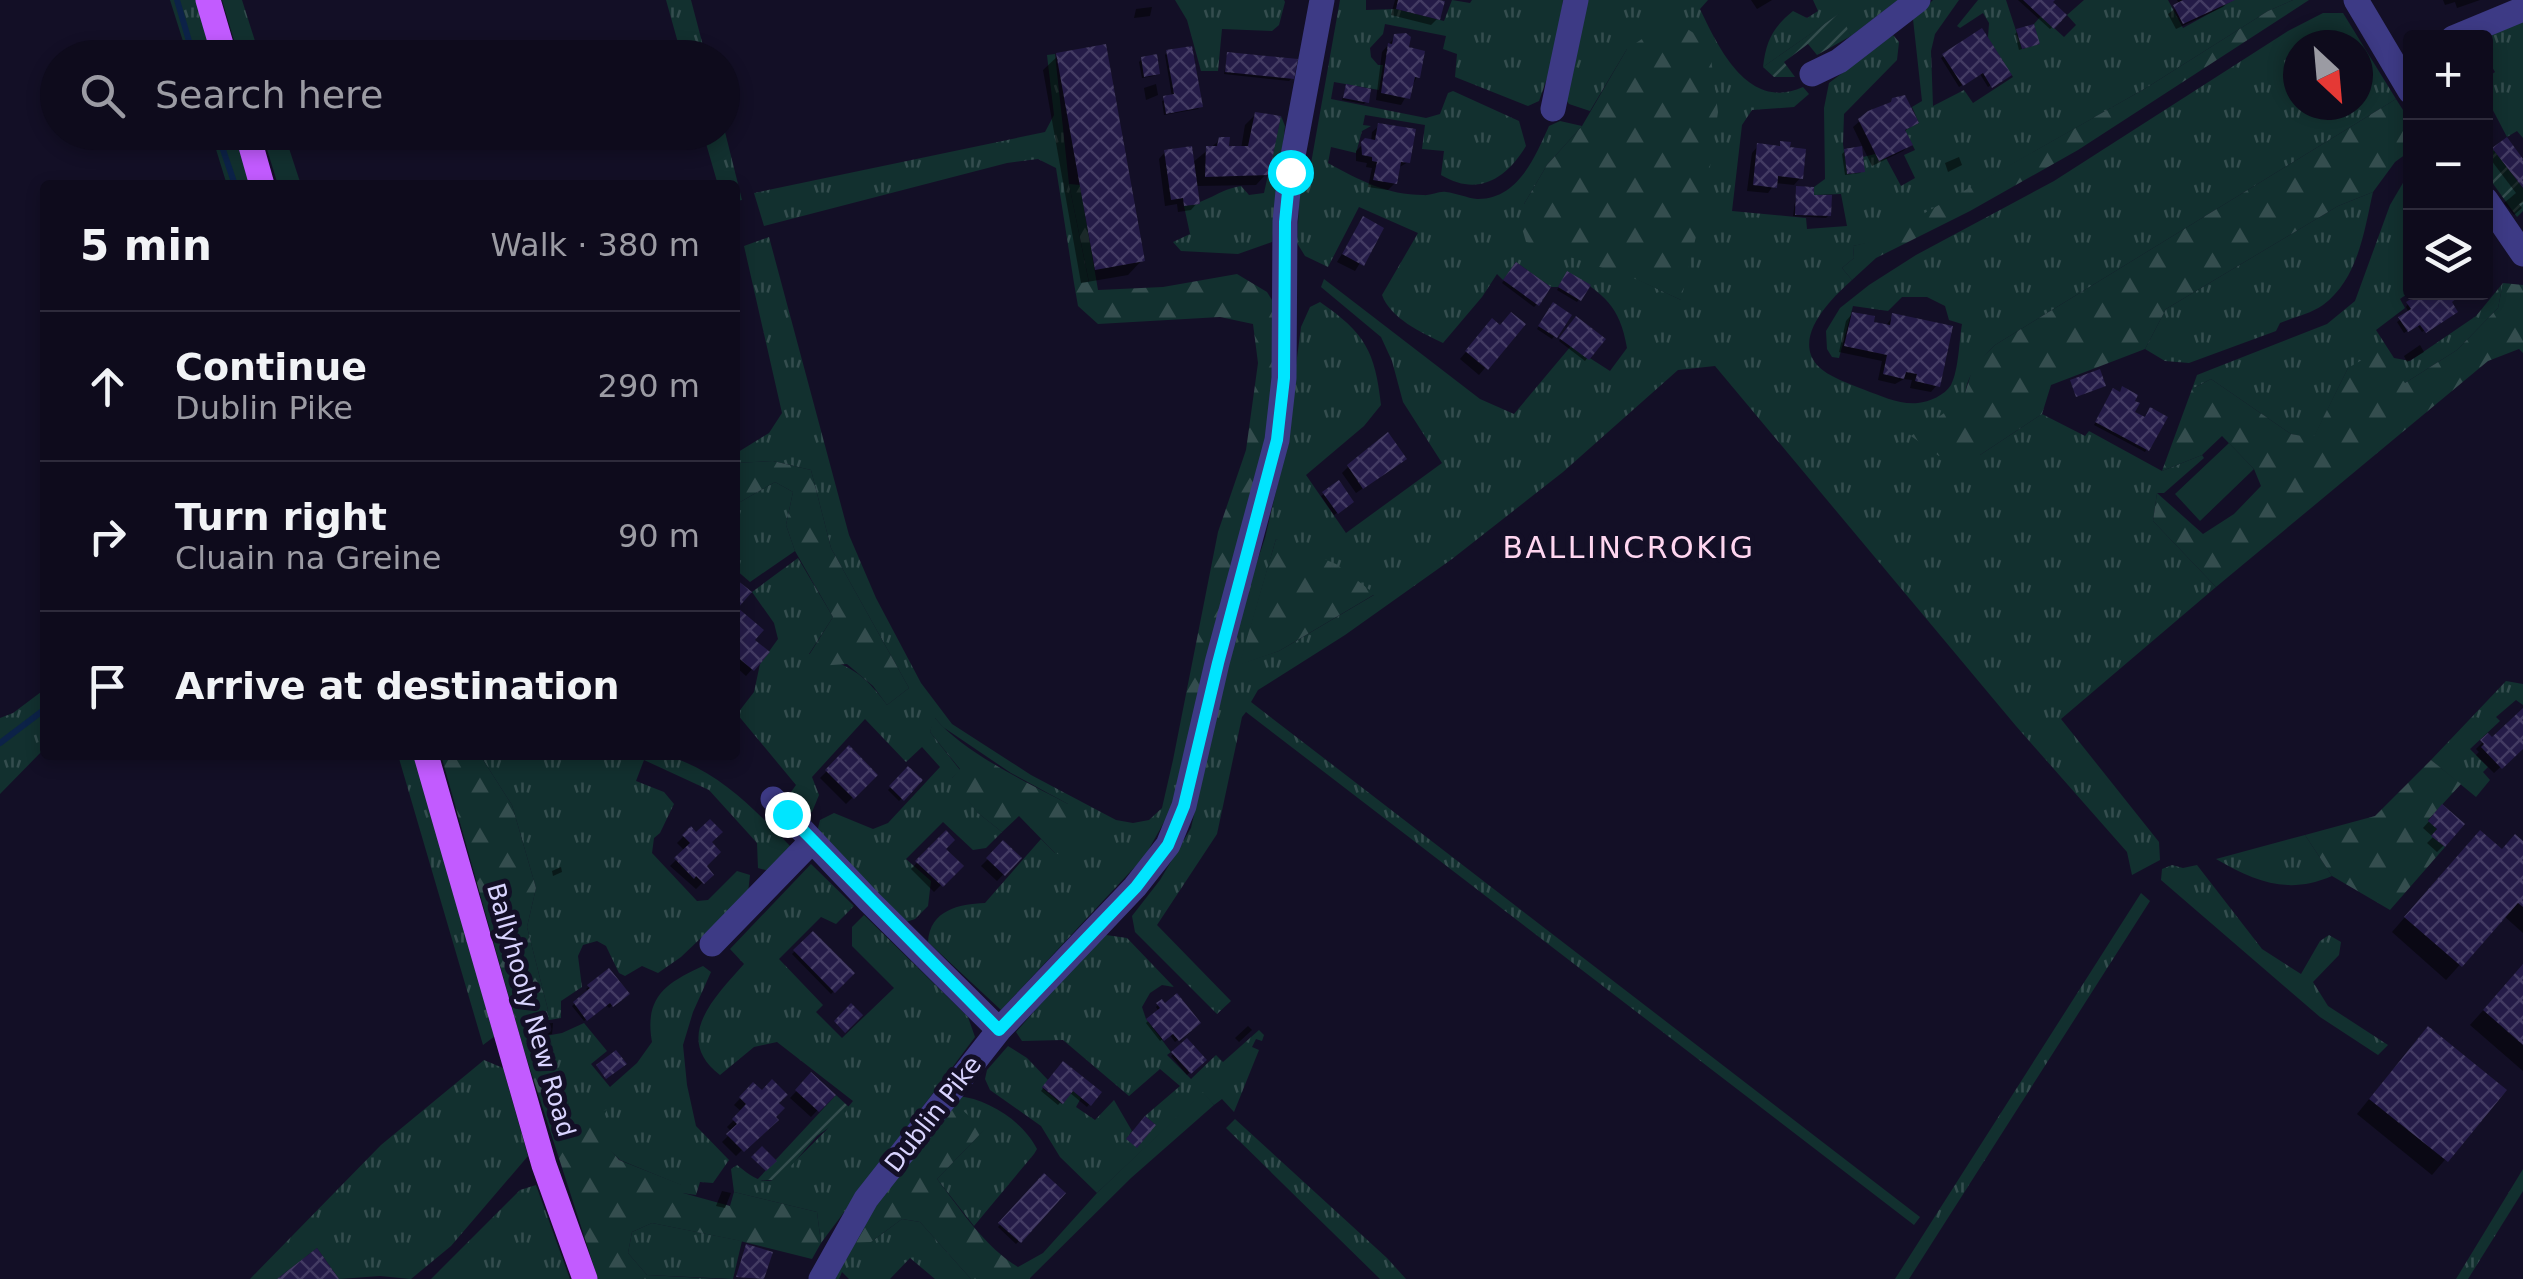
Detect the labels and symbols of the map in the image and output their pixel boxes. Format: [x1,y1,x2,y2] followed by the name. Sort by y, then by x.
[2283,30,2373,120] north arrow
[1268,150,1314,196] route start
[1503,530,1756,565] district label: BALLINCROKIG
[765,792,811,838] route end
[481,880,581,1140] street label: Ballyhooly New Road
[879,1050,987,1178] street label: Dublin Pike

